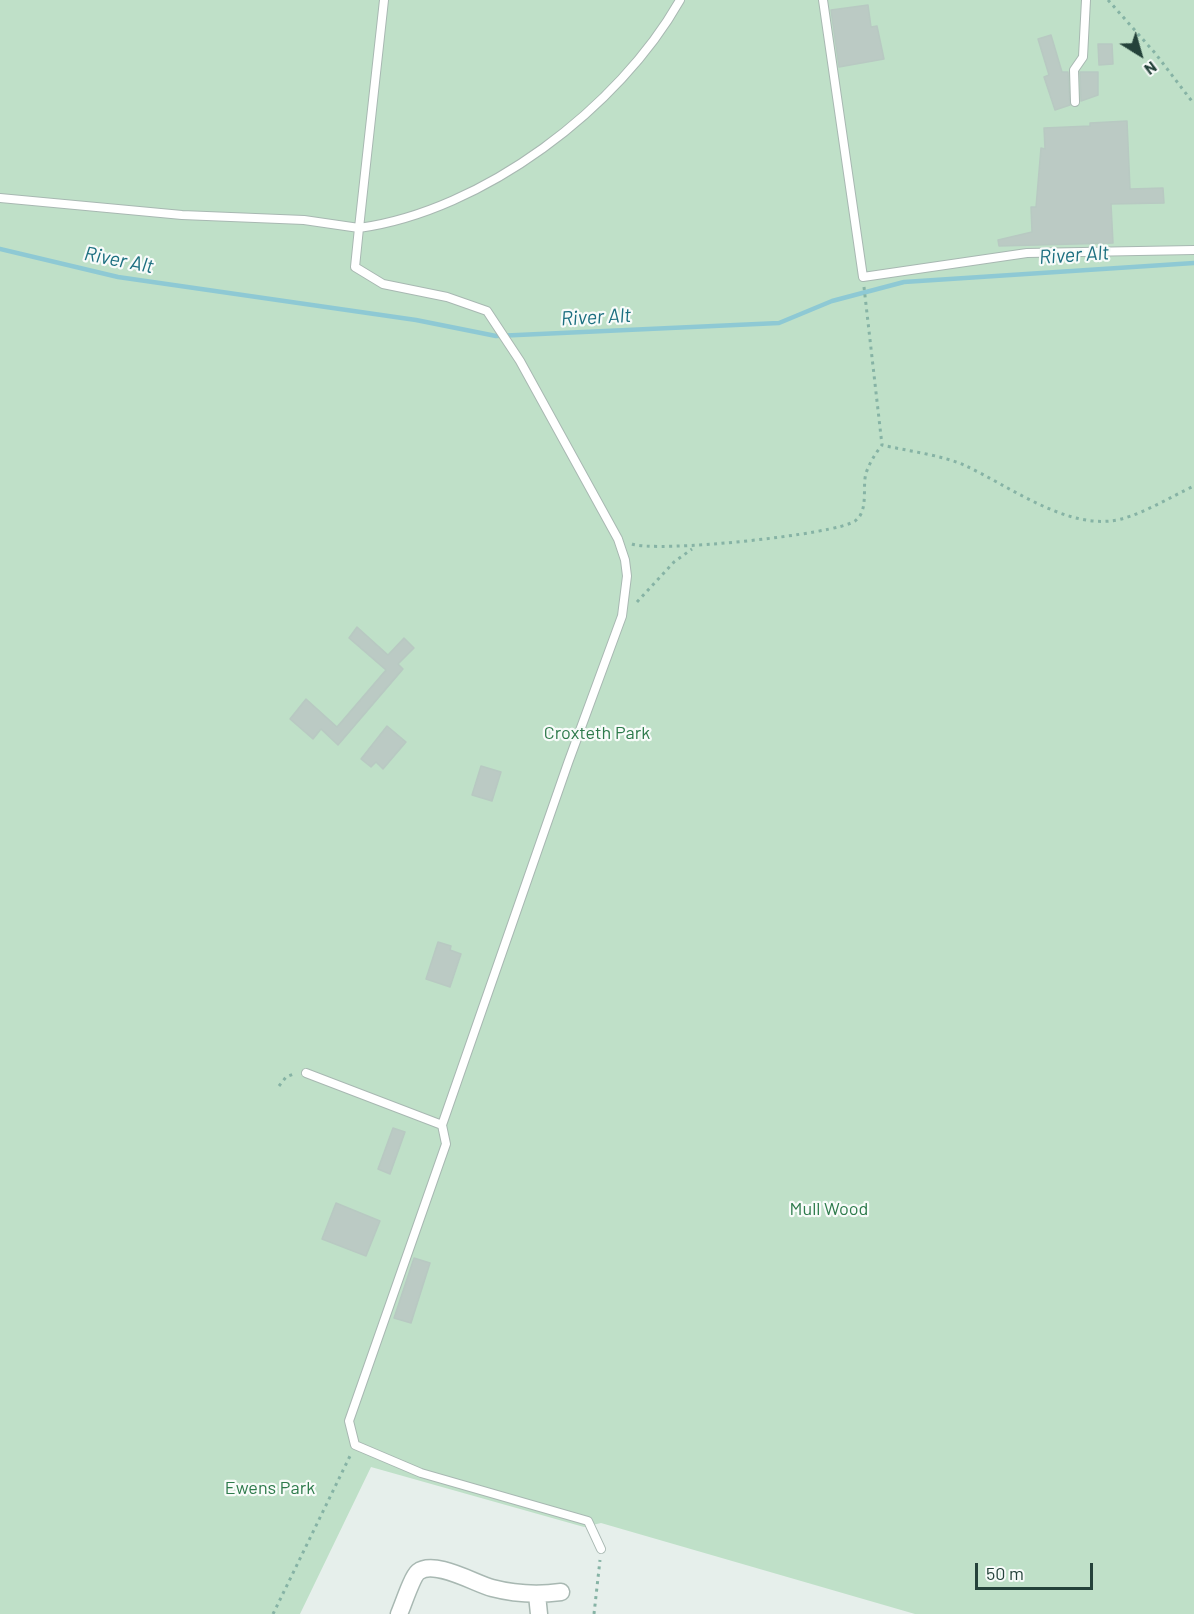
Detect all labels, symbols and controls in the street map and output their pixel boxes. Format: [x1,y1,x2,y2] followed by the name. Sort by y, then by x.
[1110,24,1170,84] north arrow
[1141,58,1161,80] text: N
[1038,241,1110,269] water label: River Alt
[82,242,156,278] water label: River Alt
[560,303,632,331] water label: River Alt
[544,722,650,744] park label: Croxteth Park
[790,1198,868,1220] park label: Mull Wood
[225,1477,315,1499] park label: Ewens Park
[978,1551,1096,1589] scale bar
[986,1562,1024,1584] text: 50 m

